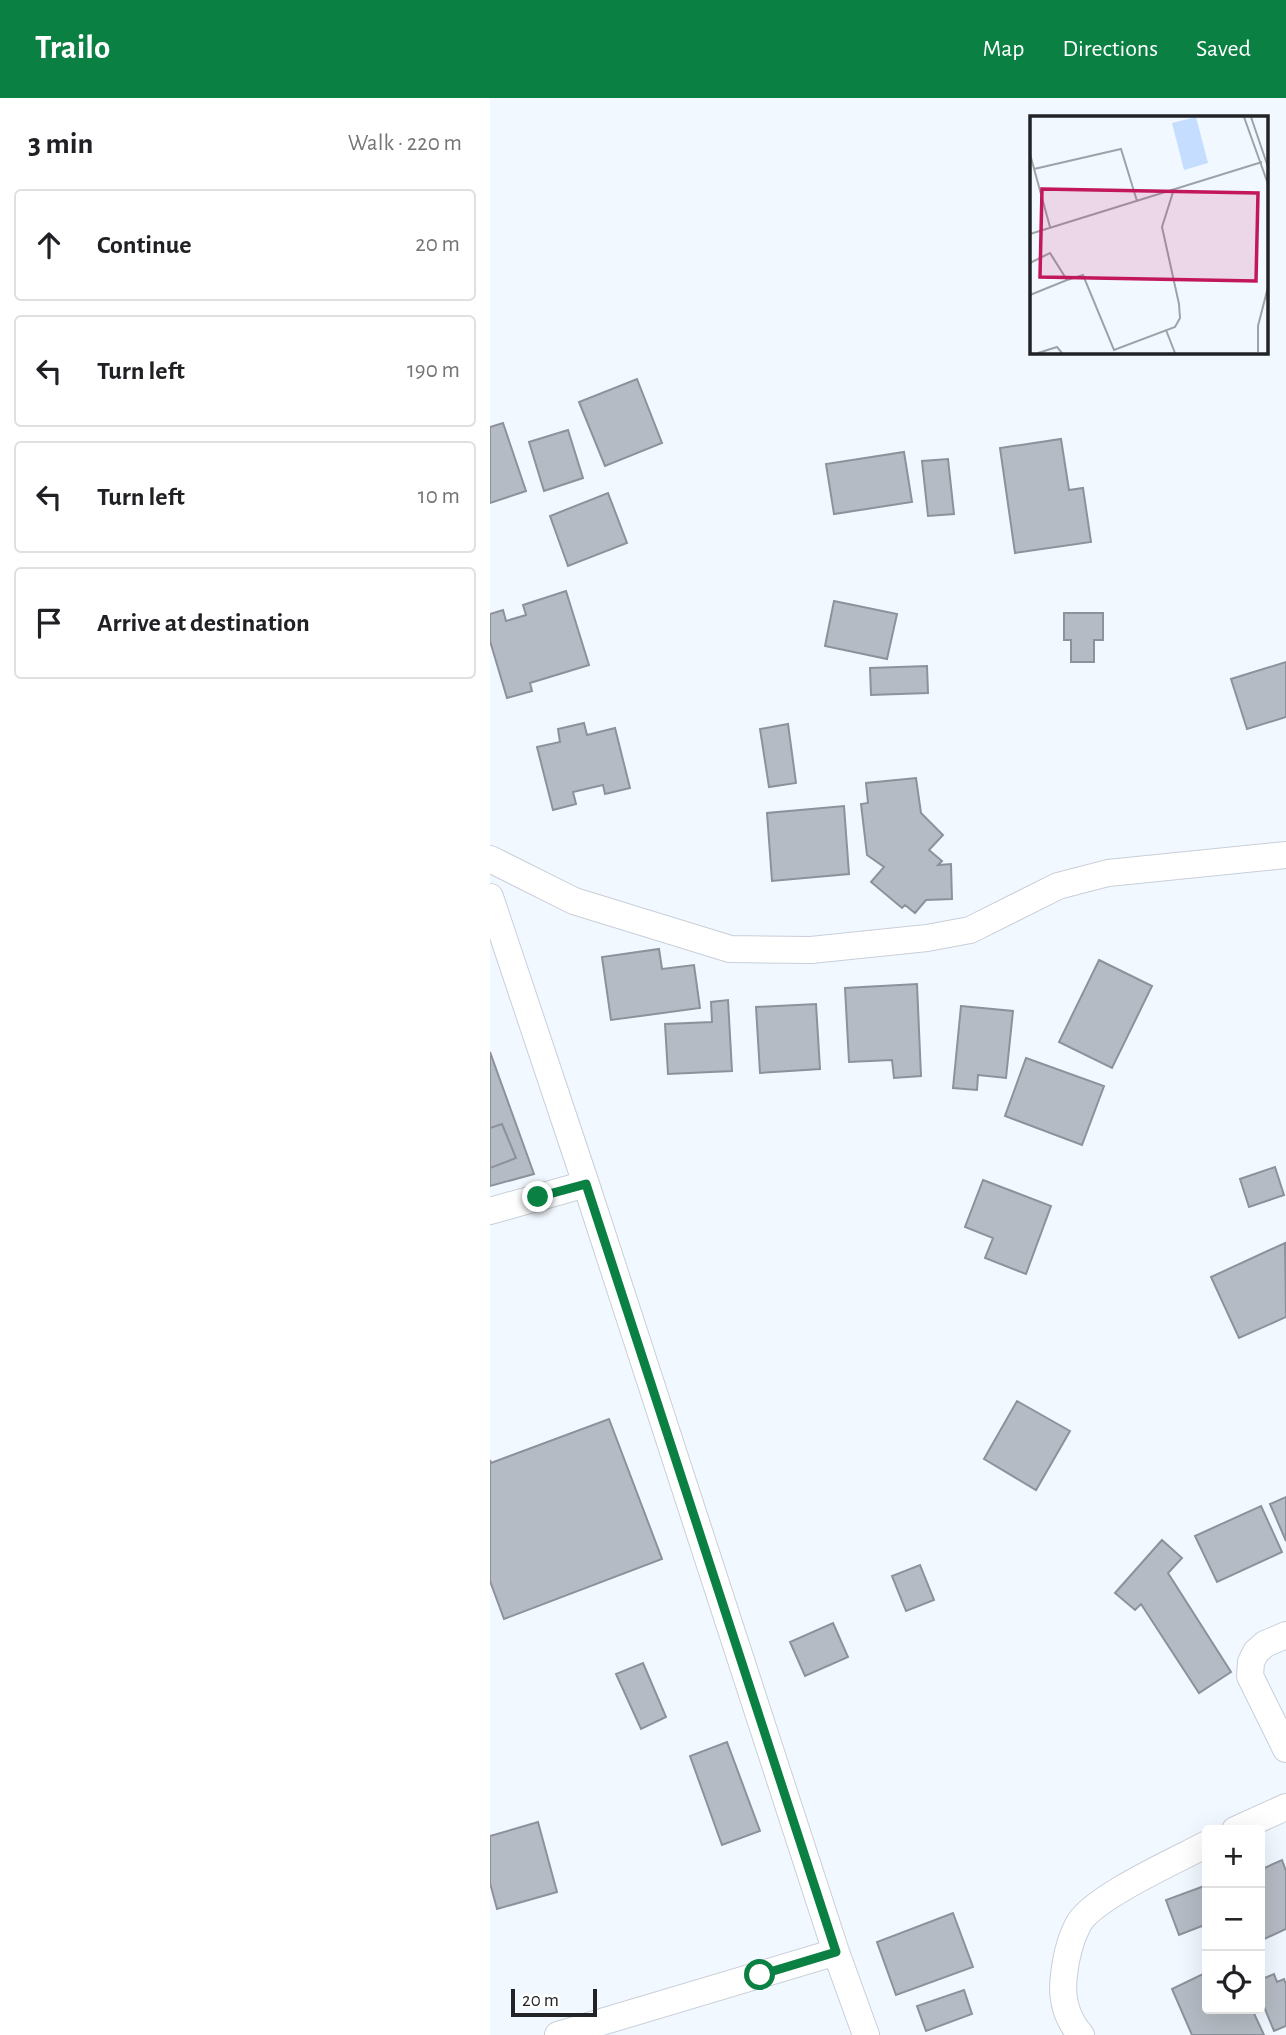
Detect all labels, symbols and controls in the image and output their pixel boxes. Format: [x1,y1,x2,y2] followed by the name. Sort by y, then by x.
[35,32,110,65] text: Trailo
[982,37,1024,61] text: Map
[1062,37,1158,61] text: Directions
[1196,37,1251,61] text: Saved
[1030,116,1268,354] inset map
[28,129,93,159] text: 3 min
[348,132,462,155] text: Walk · 220 m
[30,226,68,264] icon: ahead
[97,232,192,258] text: Continue
[415,233,460,256] text: 20 m
[30,352,68,390] icon: left
[97,358,185,384] text: Turn left
[407,359,460,382] text: 190 m
[30,478,68,516] icon: left
[97,484,185,510] text: Turn left
[418,485,460,508] text: 10 m
[30,604,68,642] icon: arrive
[97,610,310,636] text: Arrive at destination
[522,1181,553,1212] route end
[1202,1825,1265,2014] map controls
[1202,1825,1265,1888] button: +
[1202,1888,1265,1951] button: −
[1202,1951,1265,2014] button: locate
[744,1959,775,1990] route start
[511,1986,597,2018] scale bar
[522,1991,559,2010] text: 20 m

